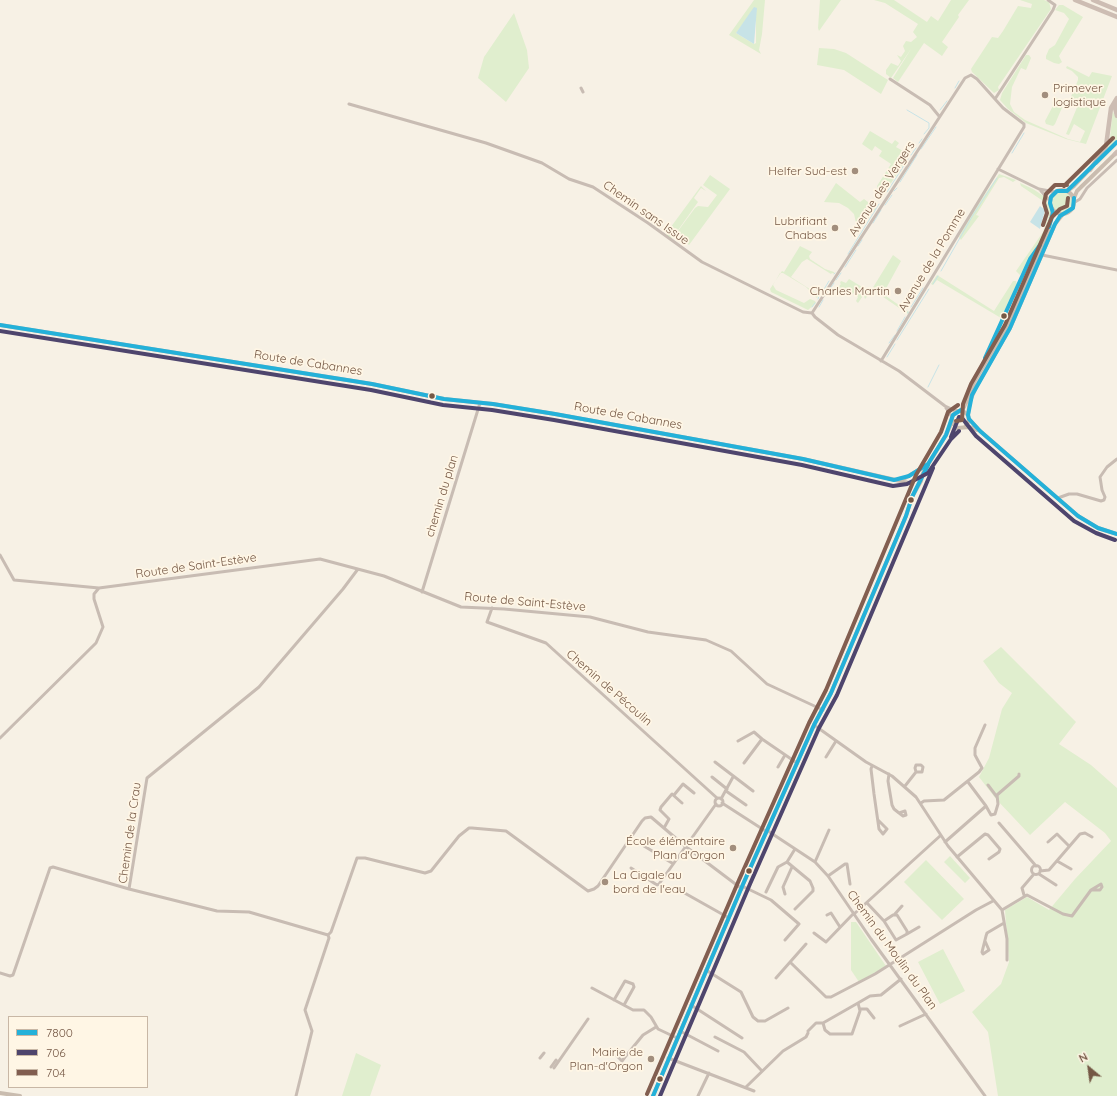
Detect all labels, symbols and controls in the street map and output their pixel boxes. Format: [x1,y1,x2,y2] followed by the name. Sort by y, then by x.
[1053,81,1106,109] place label: Primever logistique
[1040,90,1050,100] marker: Primever logistique
[846,139,918,239] street label: Avenue des Vergers
[768,164,847,178] place label: Helfer Sud-est
[850,166,860,176] marker: Helfer Sud-est
[600,178,692,248] street label: Chemin sans Issue
[895,206,969,314] street label: Avenue de la Pomme
[774,214,827,242] place label: Lubrifiant Chabas
[830,223,840,233] marker: Lubrifiant Chabas
[810,284,890,298] place label: Charles Martin
[893,286,903,296] marker: Charles Martin
[999,311,1009,321] unlabelled marker
[253,347,363,379] street label: Route de Cabannes
[427,391,437,401] unlabelled marker
[573,399,683,433] street label: Route de Cabannes
[423,453,461,539] street label: chemin du plan
[906,495,916,505] unlabelled marker
[135,550,257,582] street label: Route de Saint-Estève
[464,590,586,614] street label: Route de Saint-Estève
[563,647,655,729] street label: Chemin de Pécoulin
[116,781,144,885] street label: Chemin de la Crau
[626,834,725,862] place label: École élémentaire Plan d'Orgon
[728,843,738,853] marker: École élémentaire Plan d'Orgon
[744,866,754,876] unlabelled marker
[613,868,686,896] place label: La Cigale au bord de l'eau
[600,877,610,887] marker: La Cigale au bord de l'eau
[844,888,940,1012] street label: Chemin du Moulin du Plan
[8,1016,148,1088] legend
[46,1025,73,1040] text: 7800
[46,1045,66,1060] text: 706
[570,1045,643,1073] place label: Mairie de Plan-d'Orgon
[1069,1048,1109,1088] north arrow
[1076,1049,1090,1066] text: N
[646,1054,656,1064] marker: Mairie de Plan-d'Orgon
[46,1065,66,1080] text: 704
[655,1074,665,1084] unlabelled marker

